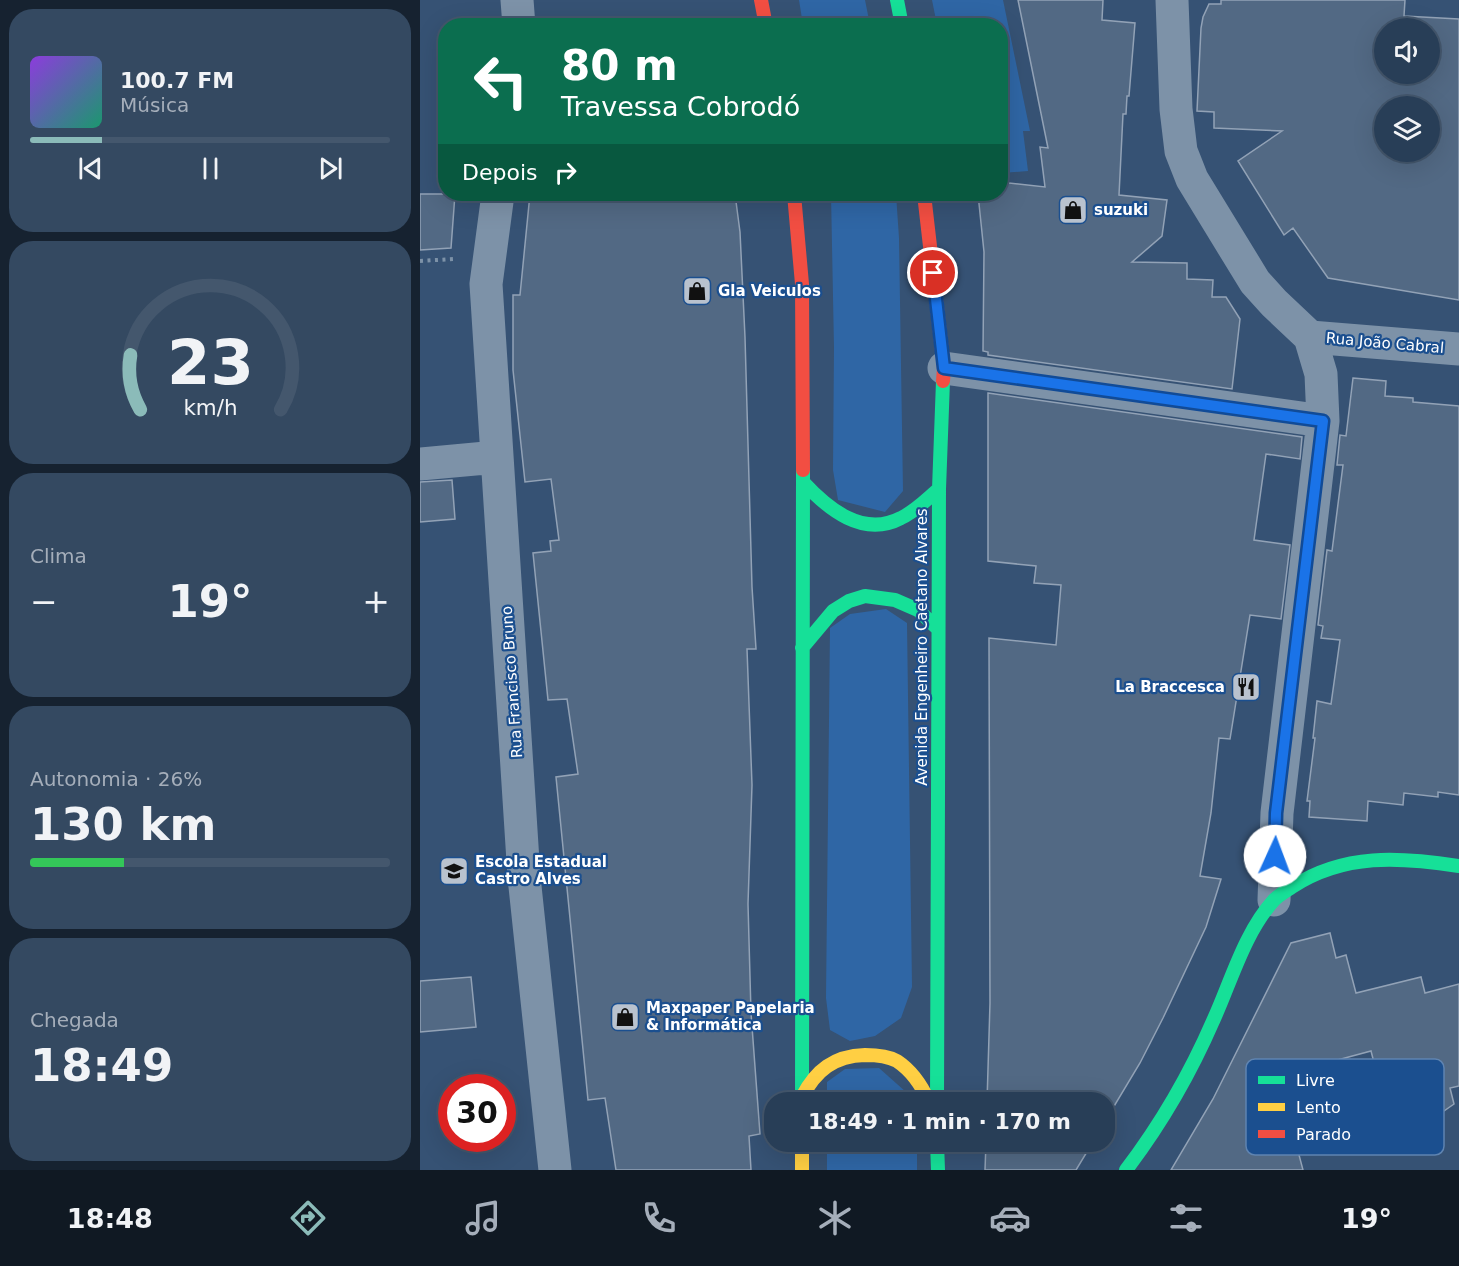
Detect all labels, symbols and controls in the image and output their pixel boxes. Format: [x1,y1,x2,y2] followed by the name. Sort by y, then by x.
[1374,18,1440,162] map controls
[1374,18,1440,84] button: sound
[561,41,678,90] text: 80 m
[462,42,540,120] icon: left
[120,68,234,93] text: 100.7 FM
[561,91,800,122] text: Travessa Cobrodó
[120,93,189,117] text: Música
[1374,96,1440,162] button: layers
[74,152,107,185] icon: previous
[194,152,227,185] icon: pause
[314,152,347,185] icon: next
[549,156,582,189] icon: right
[462,160,537,185] text: Depois
[1057,194,1089,226] shop icon: suzuki
[1094,201,1148,219] place label: suzuki
[907,247,958,298] pin
[916,256,949,289] icon: arrive
[681,275,713,307] shop icon: Gla Veiculos
[718,282,821,300] place label: Gla Veiculos
[167,326,253,399] text: 23
[1325,329,1445,357] street label: Rua João Cabral
[183,395,237,420] text: km/h
[913,508,931,786] street label: Avenida Engenheiro Caetano Alvares
[30,544,87,568] text: Clima
[167,575,253,628] text: 19°
[30,582,58,621] text: −
[362,582,390,621] text: +
[498,605,526,759] street label: Rua Francisco Bruno
[1230,671,1262,703] restaurant icon: La Braccesca
[1115,678,1225,696] place label: La Braccesca
[30,767,202,791] text: Autonomia · 26%
[30,798,216,851] text: 130 km
[1243,824,1307,888] position arrow
[475,853,607,888] place label: Escola Estadual Castro Alves
[438,855,470,887] school or university icon: Escola Estadual Castro Alves
[646,999,815,1034] place label: Maxpaper Papelaria & Informática
[609,1001,641,1033] shop icon: Maxpaper Papelaria & Informática
[30,1008,119,1032] text: Chegada
[30,1039,173,1092] text: 18:49
[1246,1059,1444,1155] legend
[1296,1071,1335,1090] text: Livre
[438,1074,516,1152] speed limit sign: 30
[1296,1098,1341,1117] text: Lento
[808,1109,1071,1134] text: 18:49 · 1 min · 170 m
[1296,1125,1351,1144] text: Parado
[287,1197,329,1239] icon: directions
[462,1197,504,1239] icon: music
[638,1197,680,1239] icon: phone
[814,1197,856,1239] icon: climate
[989,1197,1031,1239] icon: car
[1165,1197,1207,1239] icon: filters
[67,1203,153,1234] text: 18:48
[1341,1203,1392,1234] text: 19°

